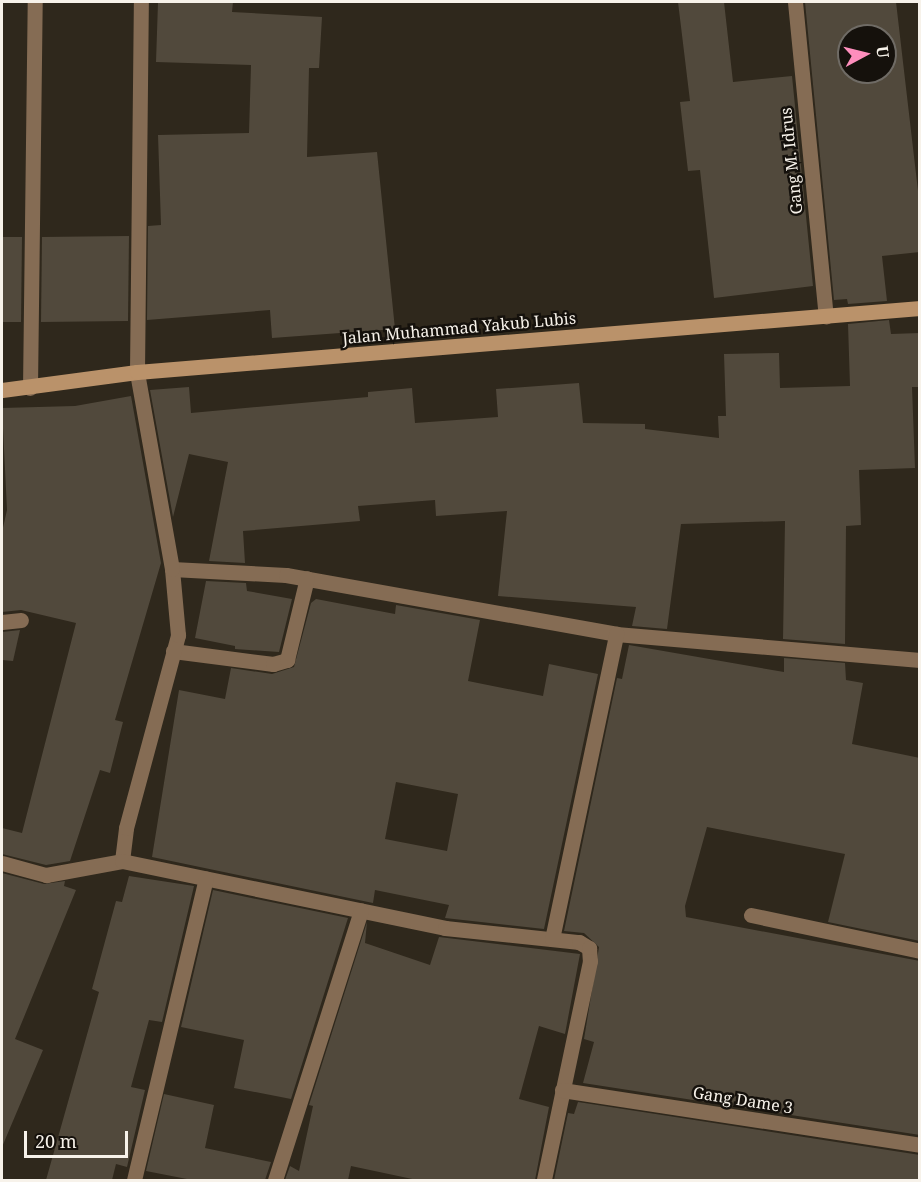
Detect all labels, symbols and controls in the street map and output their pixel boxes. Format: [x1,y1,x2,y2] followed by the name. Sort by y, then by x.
[837,24,897,84] north arrow
[871,45,895,59] text: U
[776,107,806,215] street label: Gang M. Idrus
[341,308,577,348] street label: Jalan Muhammad Yakub Lubis
[692,1083,794,1117] street label: Gang Dame 3
[27,1119,130,1157] scale bar
[35,1129,77,1153] text: 20 m

